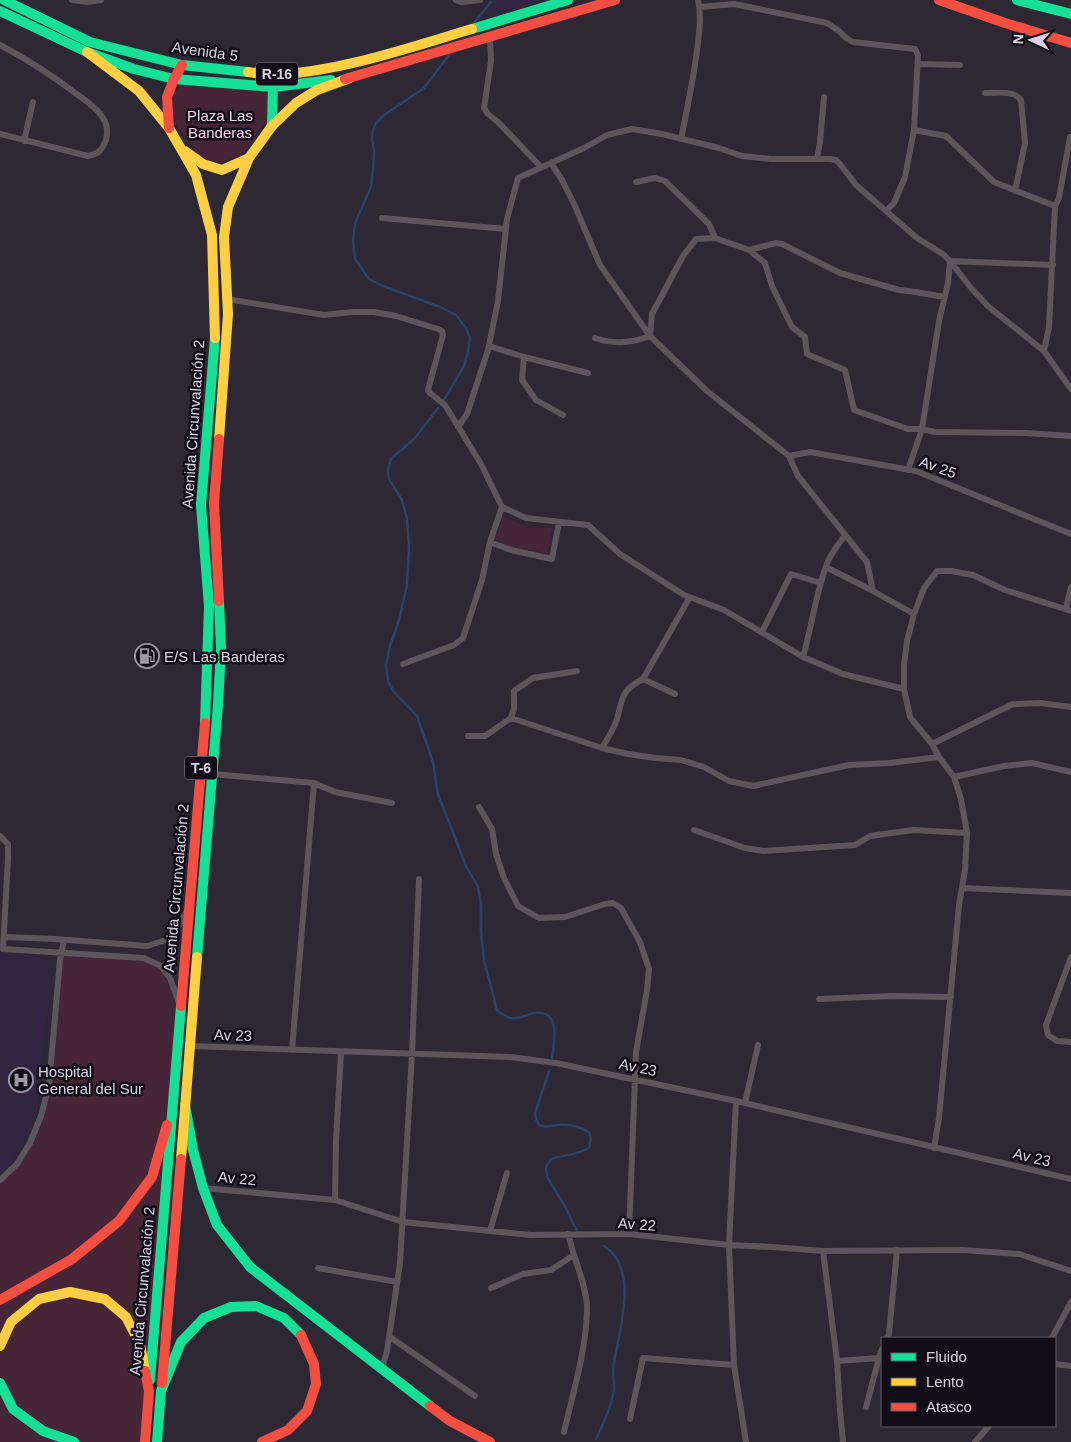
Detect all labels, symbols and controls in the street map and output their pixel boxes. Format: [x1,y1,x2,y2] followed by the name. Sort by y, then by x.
[1006,15,1056,65] north arrow
[1010,33,1026,45] text: N
[171,38,239,64] street label: Avenida 5
[256,62,298,86] road number: R-16
[187,107,253,141] park label: Plaza Las Banderas
[179,339,207,509] street label: Avenida Circunvalación 2
[917,452,959,482] street label: Av 25
[134,643,160,669] fuel station icon: E/S Las Banderas
[164,648,285,665] place label: E/S Las Banderas
[185,756,217,780] road number: T-6
[160,803,192,973] street label: Avenida Circunvalación 2
[214,1026,252,1044] street label: Av 23
[618,1055,658,1079] street label: Av 23
[38,1063,143,1097] place label: Hospital General del Sur
[8,1067,34,1093] hospital icon: Hospital General del Sur
[1012,1144,1052,1170] street label: Av 23
[217,1168,257,1188] street label: Av 22
[126,1206,158,1376] street label: Avenida Circunvalación 2
[617,1214,657,1234] street label: Av 22
[881,1337,1056,1427] legend
[926,1348,967,1365] text: Fluido
[926,1373,964,1390] text: Lento
[926,1398,972,1415] text: Atasco

